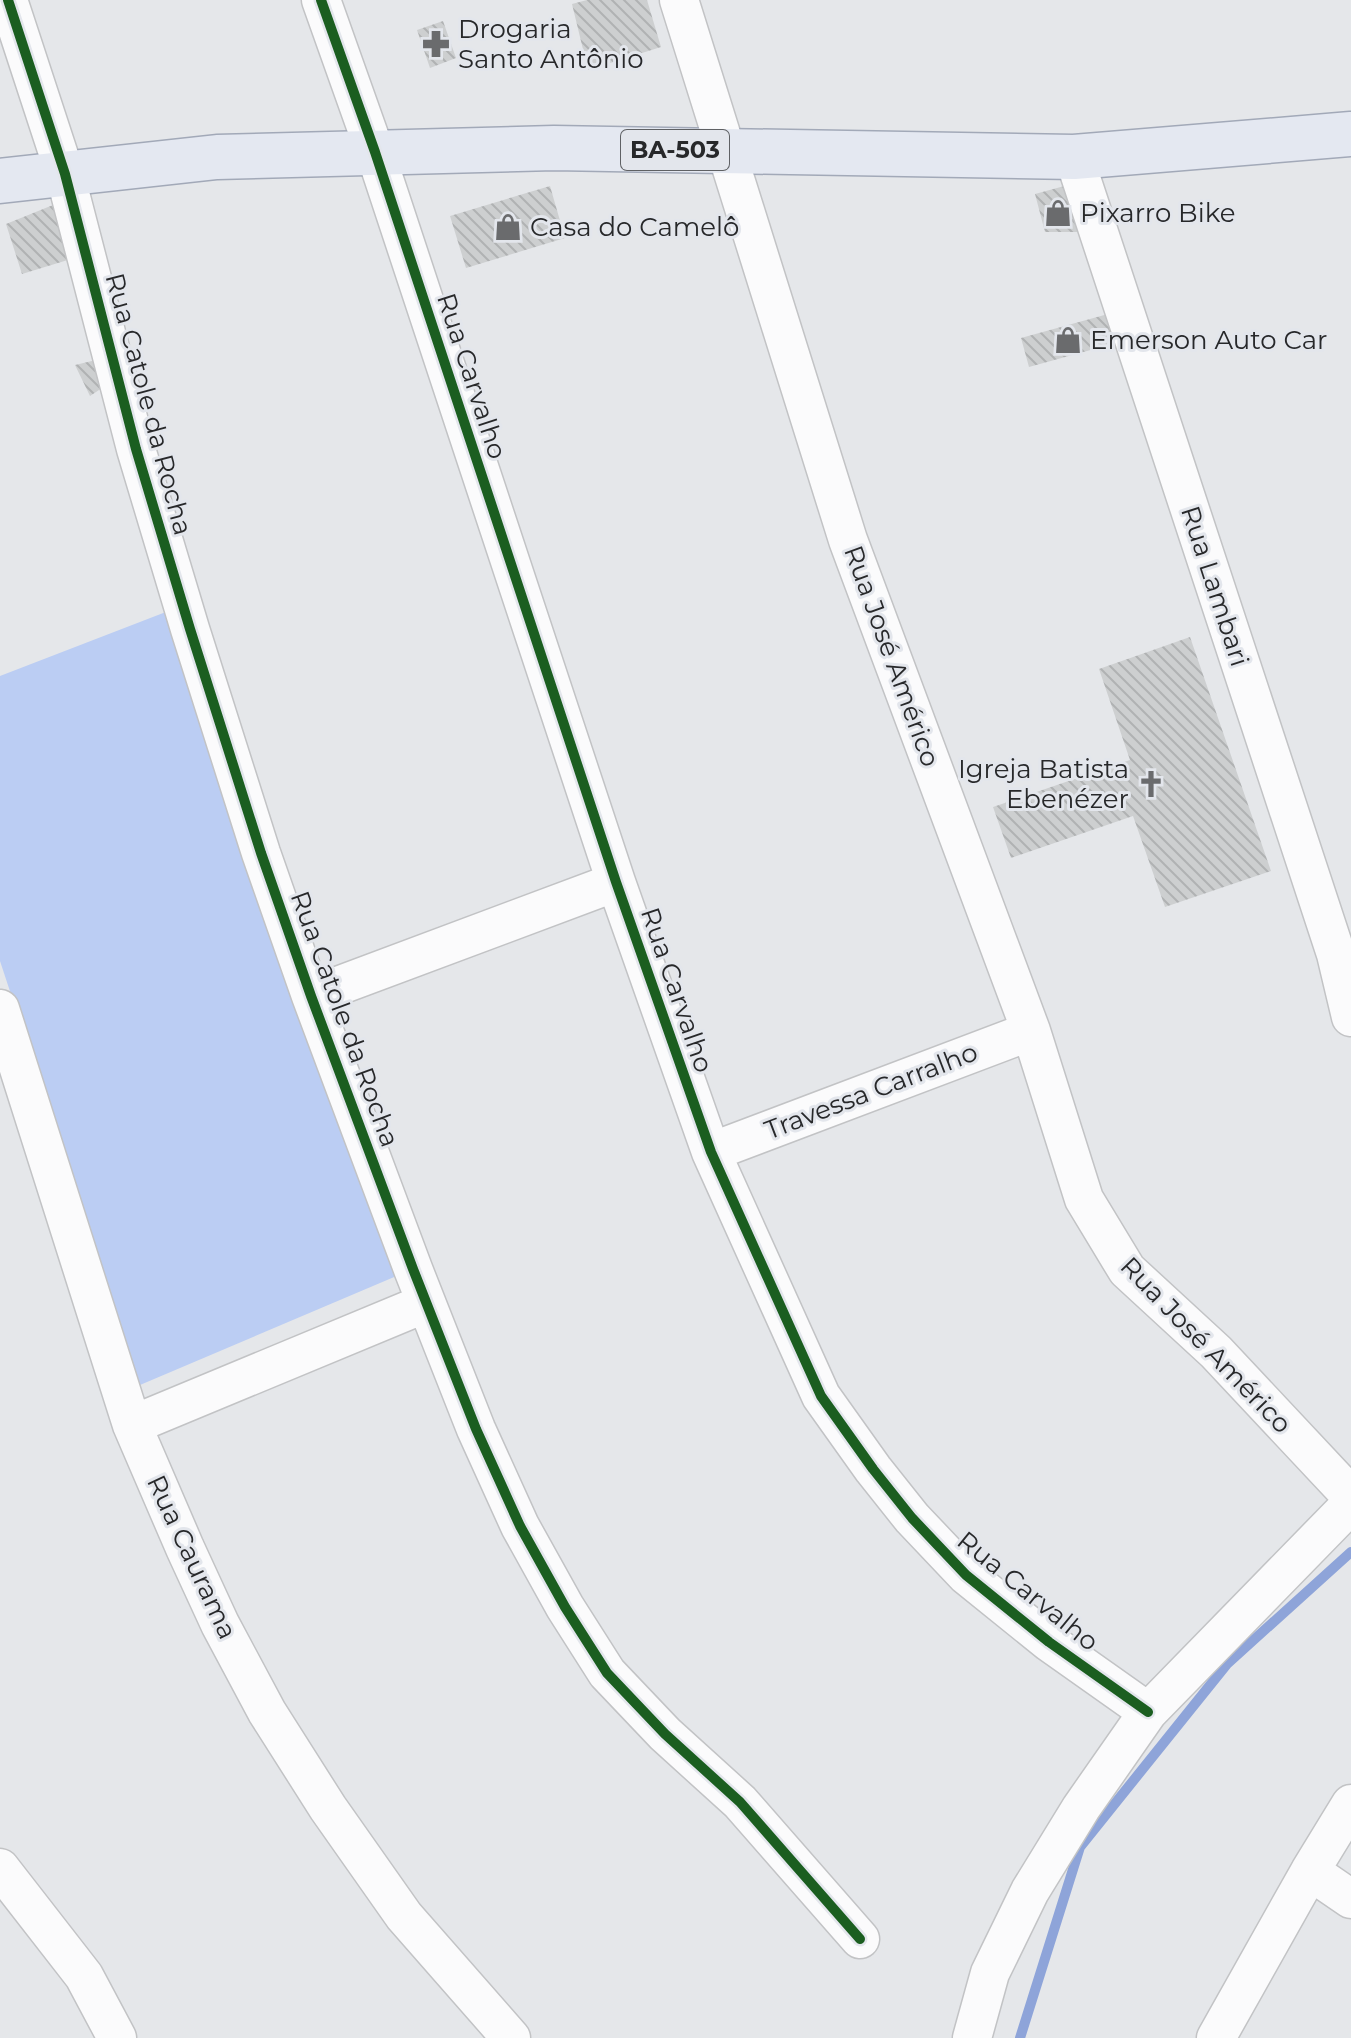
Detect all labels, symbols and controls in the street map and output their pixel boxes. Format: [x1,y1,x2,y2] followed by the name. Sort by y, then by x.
[458,13,644,75] place label: Drogaria Santo Antônio
[421,29,451,59] pharmacy icon: Drogaria Santo Antônio
[621,130,729,170] road number: BA-503
[1080,197,1235,229] place label: Pixarro Bike
[1043,198,1073,228] shop icon: Pixarro Bike
[530,211,739,243] place label: Casa do Camelô
[493,212,523,242] shop icon: Casa do Camelô
[99,269,199,539] street label: Rua Catole da Rocha
[430,289,514,463] street label: Rua Carvalho
[1090,324,1327,356] place label: Emerson Auto Car
[1053,325,1083,355] shop icon: Emerson Auto Car
[1174,502,1256,670] street label: Rua Lambari
[837,541,947,771] street label: Rua José Américo
[958,753,1129,815] place label: Igreja Batista Ebenézer
[1136,769,1166,799] church icon: Igreja Batista Ebenézer
[284,887,406,1151] street label: Rua Catole da Rocha
[634,903,720,1077] street label: Rua Carvalho
[760,1036,982,1146] street label: Travessa Carralho
[1114,1250,1298,1440] street label: Rua José Américo
[140,1470,244,1644] street label: Rua Caurama
[951,1524,1105,1658] street label: Rua Carvalho

